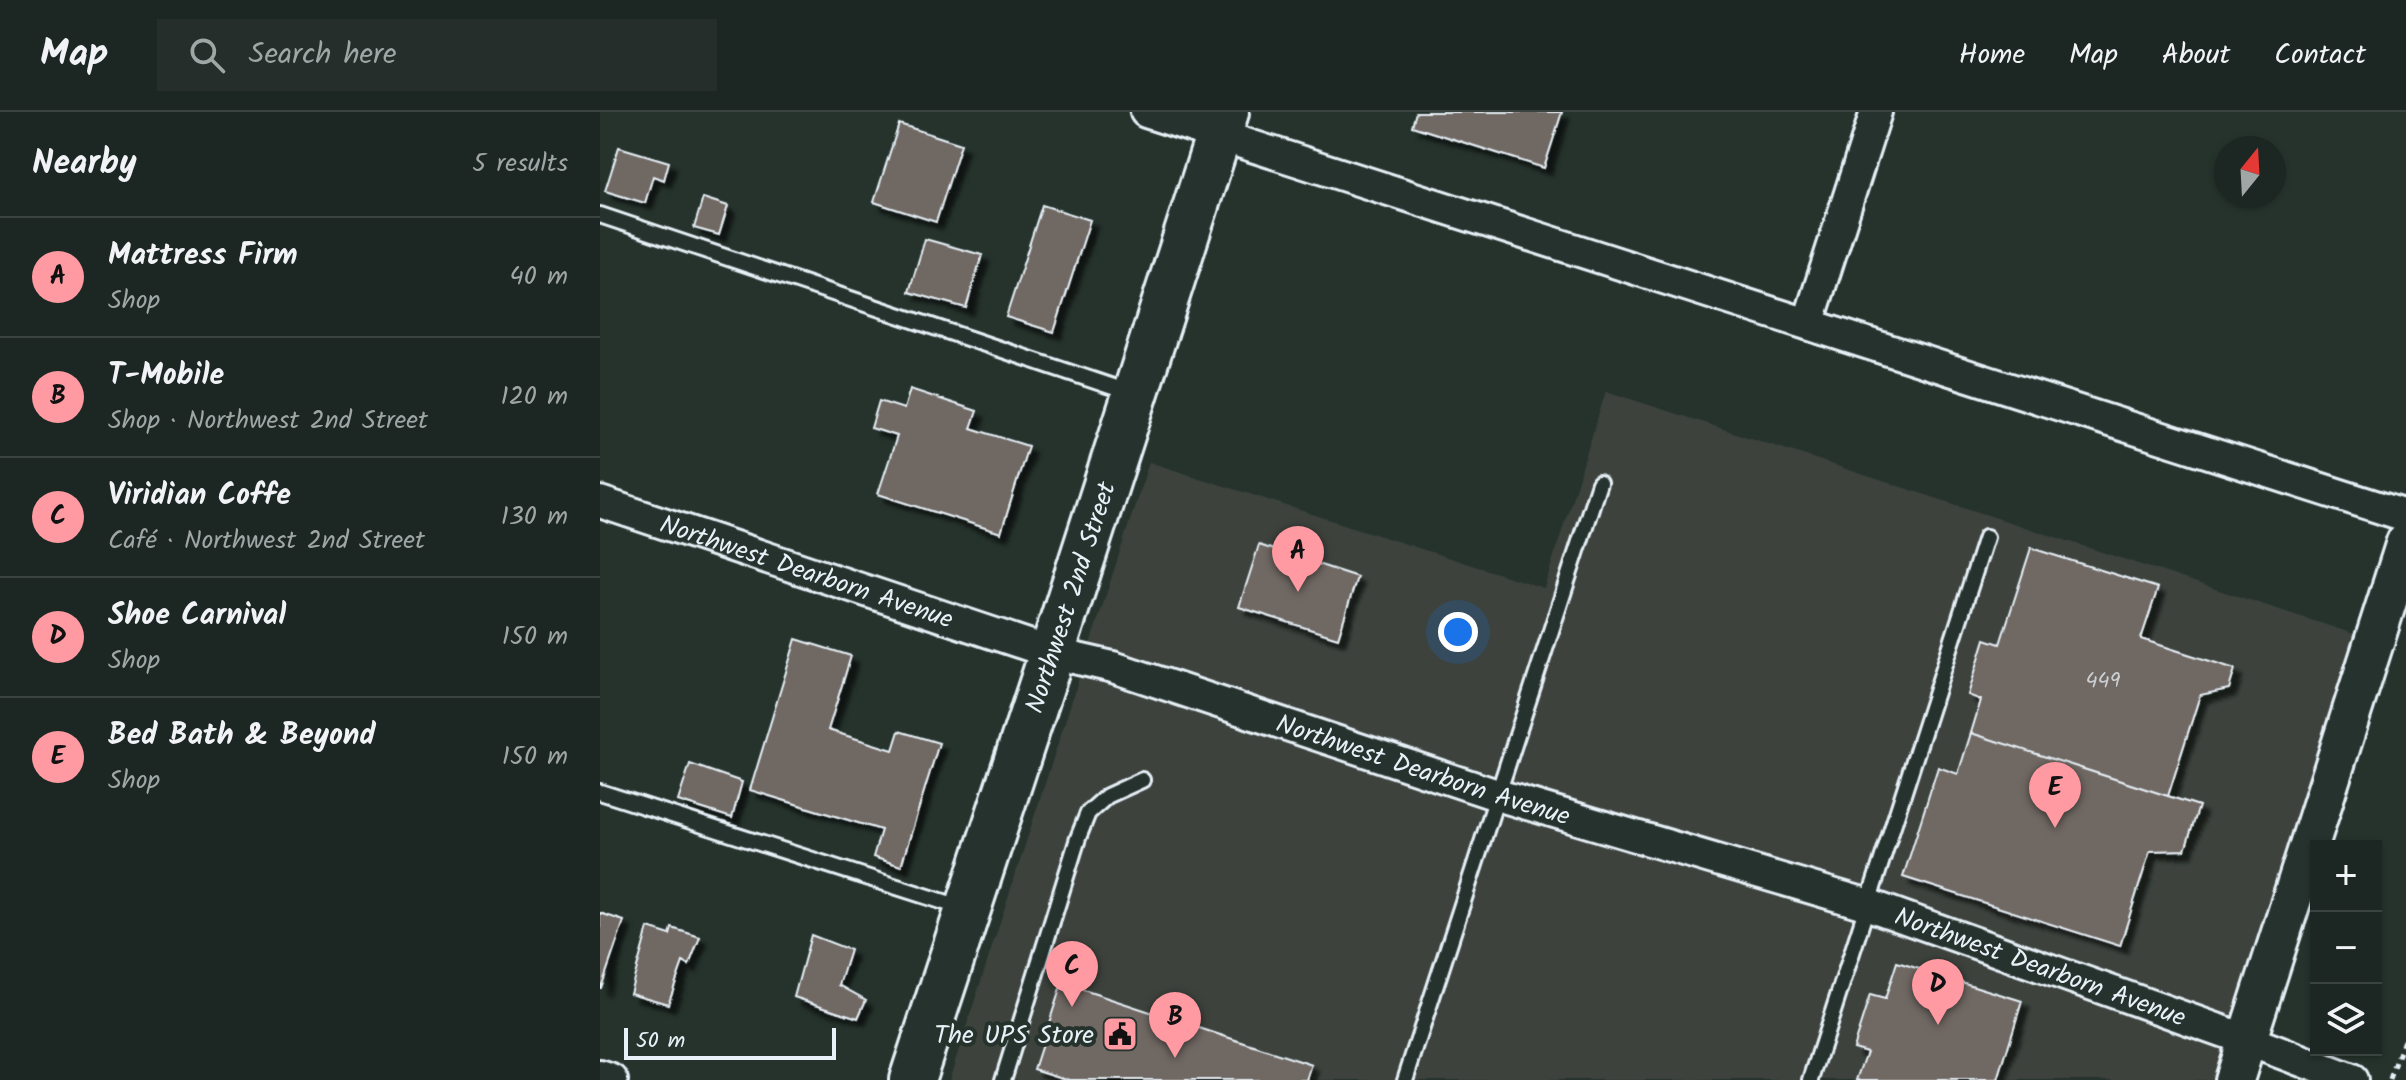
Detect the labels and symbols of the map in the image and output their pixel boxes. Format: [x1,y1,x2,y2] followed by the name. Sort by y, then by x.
[2214,136,2286,208] north arrow
[1015,476,1129,719] street label: Northwest 2nd Street
[654,504,959,642] street label: Northwest Dearborn Avenue
[1272,526,1324,592] pin: A
[1438,612,1478,652] your location
[2086,664,2121,699] house number: 449
[1270,704,1575,839] street label: Northwest Dearborn Avenue
[2029,762,2081,828] pin: E
[1891,899,2191,1033] street label: Northwest Dearborn Avenue
[1046,941,1098,1007] pin: C
[1912,959,1964,1025] pin: D
[1149,992,1201,1058] pin: B
[934,1015,1094,1057] place label: The UPS Store
[1101,1015,1139,1053] public building icon: The UPS Store
[624,1024,836,1060] scale bar

